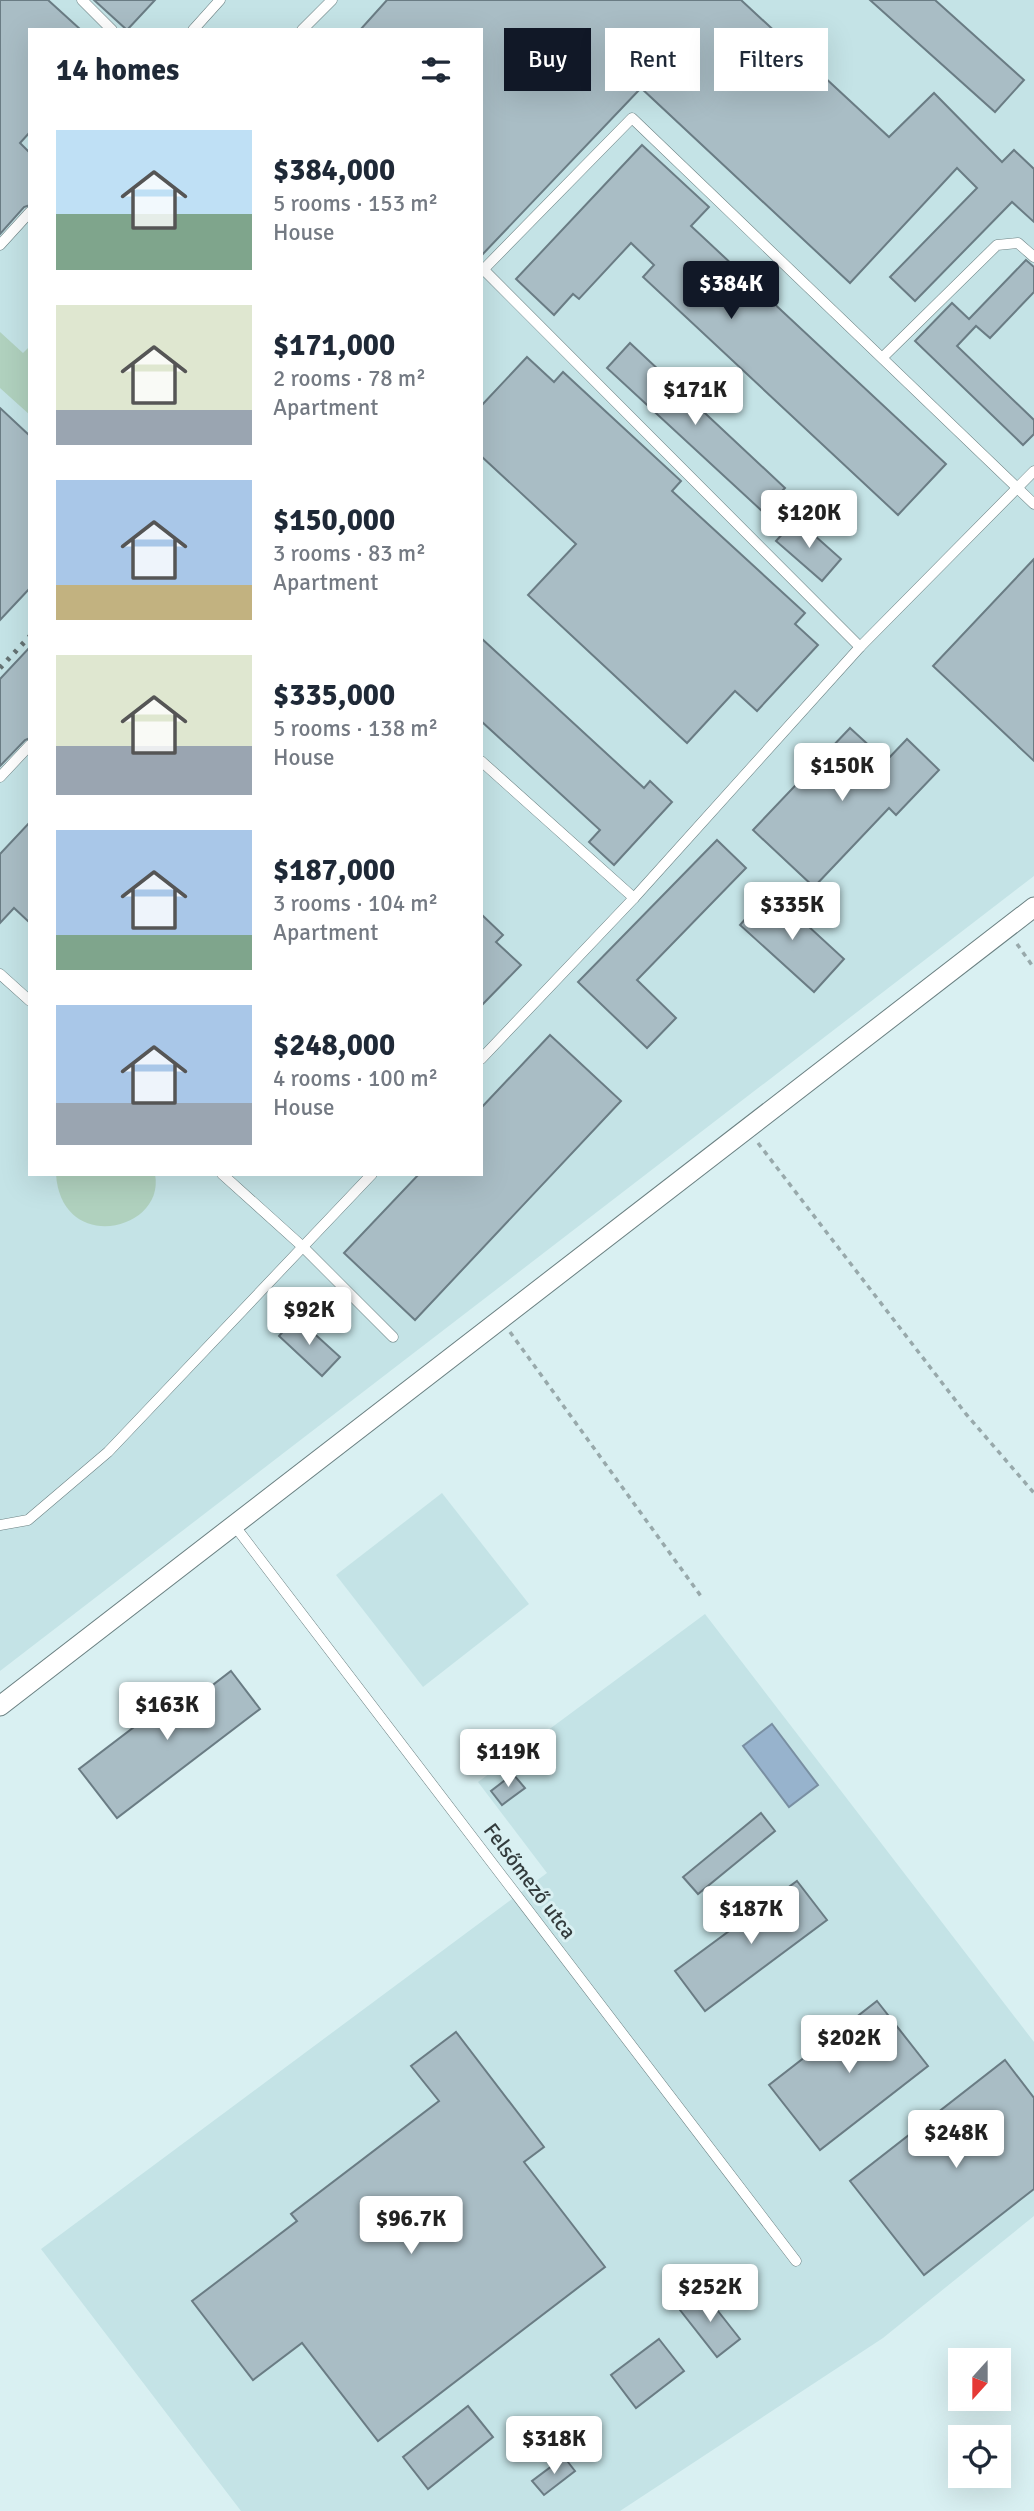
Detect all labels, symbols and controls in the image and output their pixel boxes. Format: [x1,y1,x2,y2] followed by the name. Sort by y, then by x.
[504,28,591,91] chip: Buy
[605,28,700,91] chip: Rent
[714,28,828,91] chip: Filters
[417,51,455,89] icon: filters
[56,52,179,89] text: 14 homes
[273,152,395,189] text: $384,000
[112,158,196,242] icon: home
[273,189,438,218] text: 5 rooms · 153 m²
[273,218,335,247] text: House
[682,262,780,321] pin: $384K
[699,269,763,298] text: $384K
[273,327,395,364] text: $171,000
[112,333,196,417] icon: home
[273,364,426,393] text: 2 rooms · 78 m²
[646,368,744,427] pin: $171K
[663,375,727,404] text: $171K
[273,393,378,422] text: Apartment
[760,490,858,550] pin: $120K
[777,498,841,527] text: $120K
[273,502,395,539] text: $150,000
[112,508,196,592] icon: home
[273,539,426,568] text: 3 rooms · 83 m²
[273,568,378,597] text: Apartment
[273,677,395,714] text: $335,000
[112,683,196,767] icon: home
[273,714,438,743] text: 5 rooms · 138 m²
[273,743,335,772] text: House
[793,744,891,803] pin: $150K
[810,751,874,780] text: $150K
[273,852,395,889] text: $187,000
[112,858,196,942] icon: home
[743,883,841,942] pin: $335K
[273,889,438,918] text: 3 rooms · 104 m²
[760,890,824,919] text: $335K
[273,918,378,947] text: Apartment
[273,1027,395,1064] text: $248,000
[112,1033,196,1117] icon: home
[273,1064,438,1093] text: 4 rooms · 100 m²
[273,1093,335,1122] text: House
[268,1288,350,1347] pin: $92K
[283,1295,335,1324] text: $92K
[118,1682,216,1742] pin: $163K
[135,1690,199,1719] text: $163K
[459,1730,557,1789] pin: $119K
[476,1737,540,1766] text: $119K
[478,1818,582,1944] street label: Felsőmező utca
[702,1886,800,1946] pin: $187K
[719,1894,783,1923] text: $187K
[800,2016,898,2075] pin: $202K
[817,2023,881,2052] text: $202K
[907,2110,1005,2170] pin: $248K
[924,2118,988,2147] text: $248K
[354,2196,468,2256] pin: $96.7K
[376,2204,446,2233] text: $96.7K
[661,2264,759,2324] pin: $252K
[678,2272,742,2301] text: $252K
[948,2348,1012,2412] north arrow
[948,2348,1011,2488] map controls
[505,2416,603,2476] pin: $318K
[522,2424,586,2453] text: $318K
[948,2425,1011,2488] button: locate

